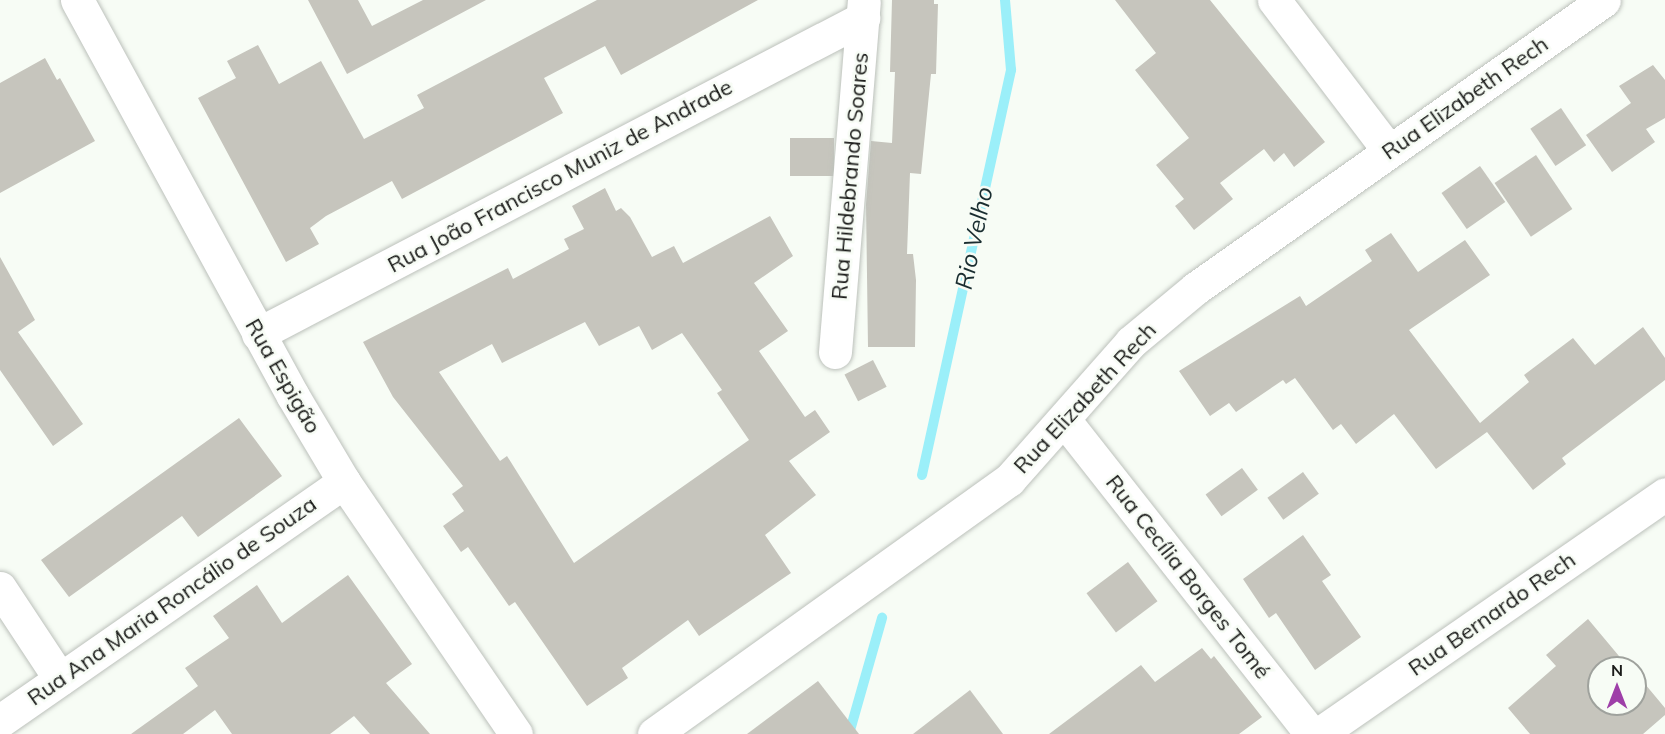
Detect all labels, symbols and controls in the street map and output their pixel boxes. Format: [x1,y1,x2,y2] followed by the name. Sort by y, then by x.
[1377,31,1553,165] street label: Rua Elizabeth Rech
[826,51,874,301] street label: Rua Hildebrando Soares
[383,74,737,278] street label: Rua João Francisco Muniz de Andrade
[949,184,999,292] water label: Rio Velho
[240,314,326,438] street label: Rua Espigão
[1008,317,1162,479] street label: Rua Elizabeth Rech
[1100,470,1276,684] street label: Rua Cecília Borges Tomé
[22,491,322,711] street label: Rua Ana Maria Roncálio de Souza
[1403,546,1581,682] street label: Rua Bernardo Rech
[1587,656,1647,716] north arrow
[1611,660,1623,680] text: N

